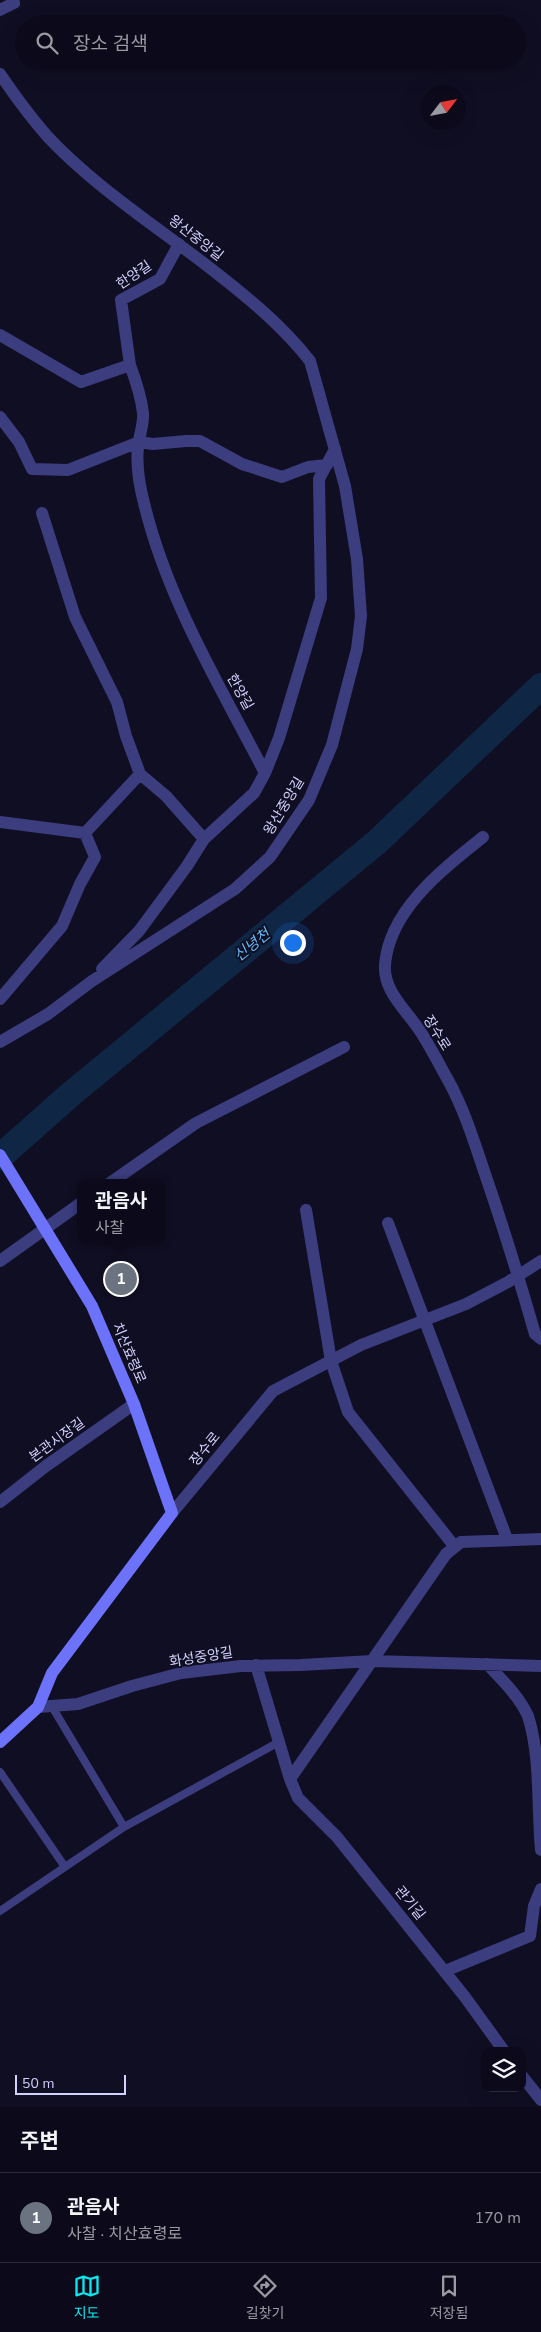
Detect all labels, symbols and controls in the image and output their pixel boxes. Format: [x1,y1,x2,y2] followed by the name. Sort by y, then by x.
[15,15,526,70] search box
[33,29,61,57] icon: search
[73,31,148,57] text: 장소 검색
[421,85,466,130] north arrow
[165,211,227,265] street label: 왕산중앙길
[113,256,155,294] street label: 한양길
[222,670,258,714] street label: 한양길
[259,774,309,838] street label: 왕산중앙길
[230,923,276,966] water label: 신녕천
[280,930,306,956] your location
[419,1012,455,1055] street label: 장수로
[77,1179,165,1244] popup
[95,1188,147,1214] text: 관음사
[95,1217,124,1239] text: 사찰
[105,1260,137,1298] pin: 1
[108,1320,150,1386] street label: 치산효령로
[25,1413,89,1467] street label: 본관시장길
[185,1428,225,1470] street label: 장수로
[168,1643,234,1671] street label: 화성중앙길
[390,1882,430,1924] street label: 관기길
[481,2047,526,2092] map controls
[481,2047,526,2092] button: layers
[15,2072,126,2095] scale bar
[22,2074,54,2093] text: 50 m
[20,2127,59,2155] text: 주변
[67,2194,119,2220] text: 관음사
[31,2207,41,2229] text: 1
[474,2207,521,2229] text: 170 m
[67,2223,182,2245] text: 사찰 · 치산효령로
[73,2272,101,2323] tab: 지도
[246,2272,284,2323] tab: 길찾기
[430,2272,468,2323] tab: 저장됨

